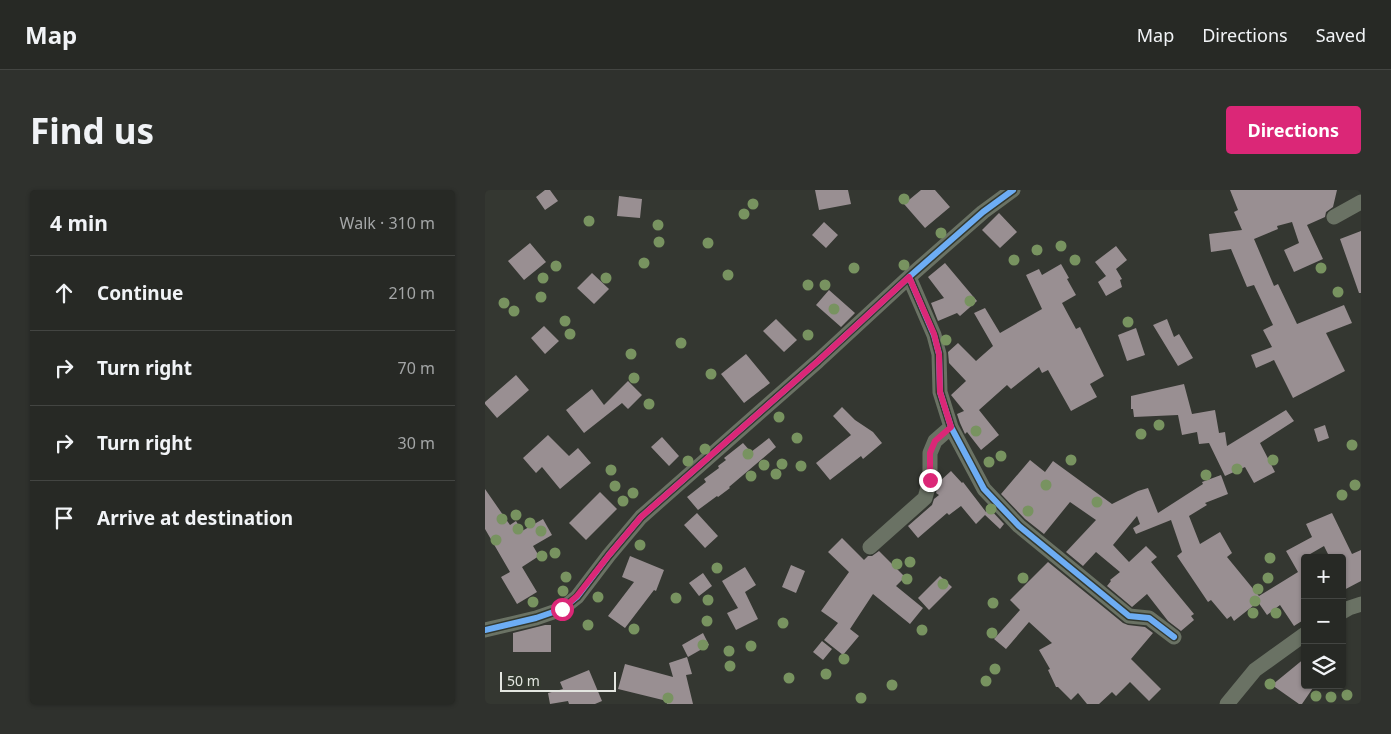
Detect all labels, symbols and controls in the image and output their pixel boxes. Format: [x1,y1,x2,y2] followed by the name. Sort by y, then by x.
[25,18,77,51] text: Map
[1137,23,1174,47] text: Map
[1202,23,1288,47] text: Directions
[1316,23,1366,47] text: Saved
[1226,106,1361,154] button: Directions
[30,107,154,154] text: Find us
[50,209,108,237] text: 4 min
[340,212,435,234] text: Walk · 310 m
[50,279,78,307] icon: ahead
[97,280,183,306] text: Continue
[388,282,435,304] text: 210 m
[50,354,78,382] icon: right
[97,355,192,381] text: Turn right
[398,357,435,379] text: 70 m
[50,429,78,457] icon: right
[97,430,192,456] text: Turn right
[398,432,435,454] text: 30 m
[919,469,942,492] route end
[50,504,78,532] icon: arrive
[97,505,293,531] text: Arrive at destination
[1301,554,1346,689] map controls
[1301,554,1346,599] button: +
[551,598,574,621] route start
[1301,599,1346,644] button: −
[1301,644,1346,689] button: layers
[500,669,616,692] scale bar
[507,671,540,690] text: 50 m

